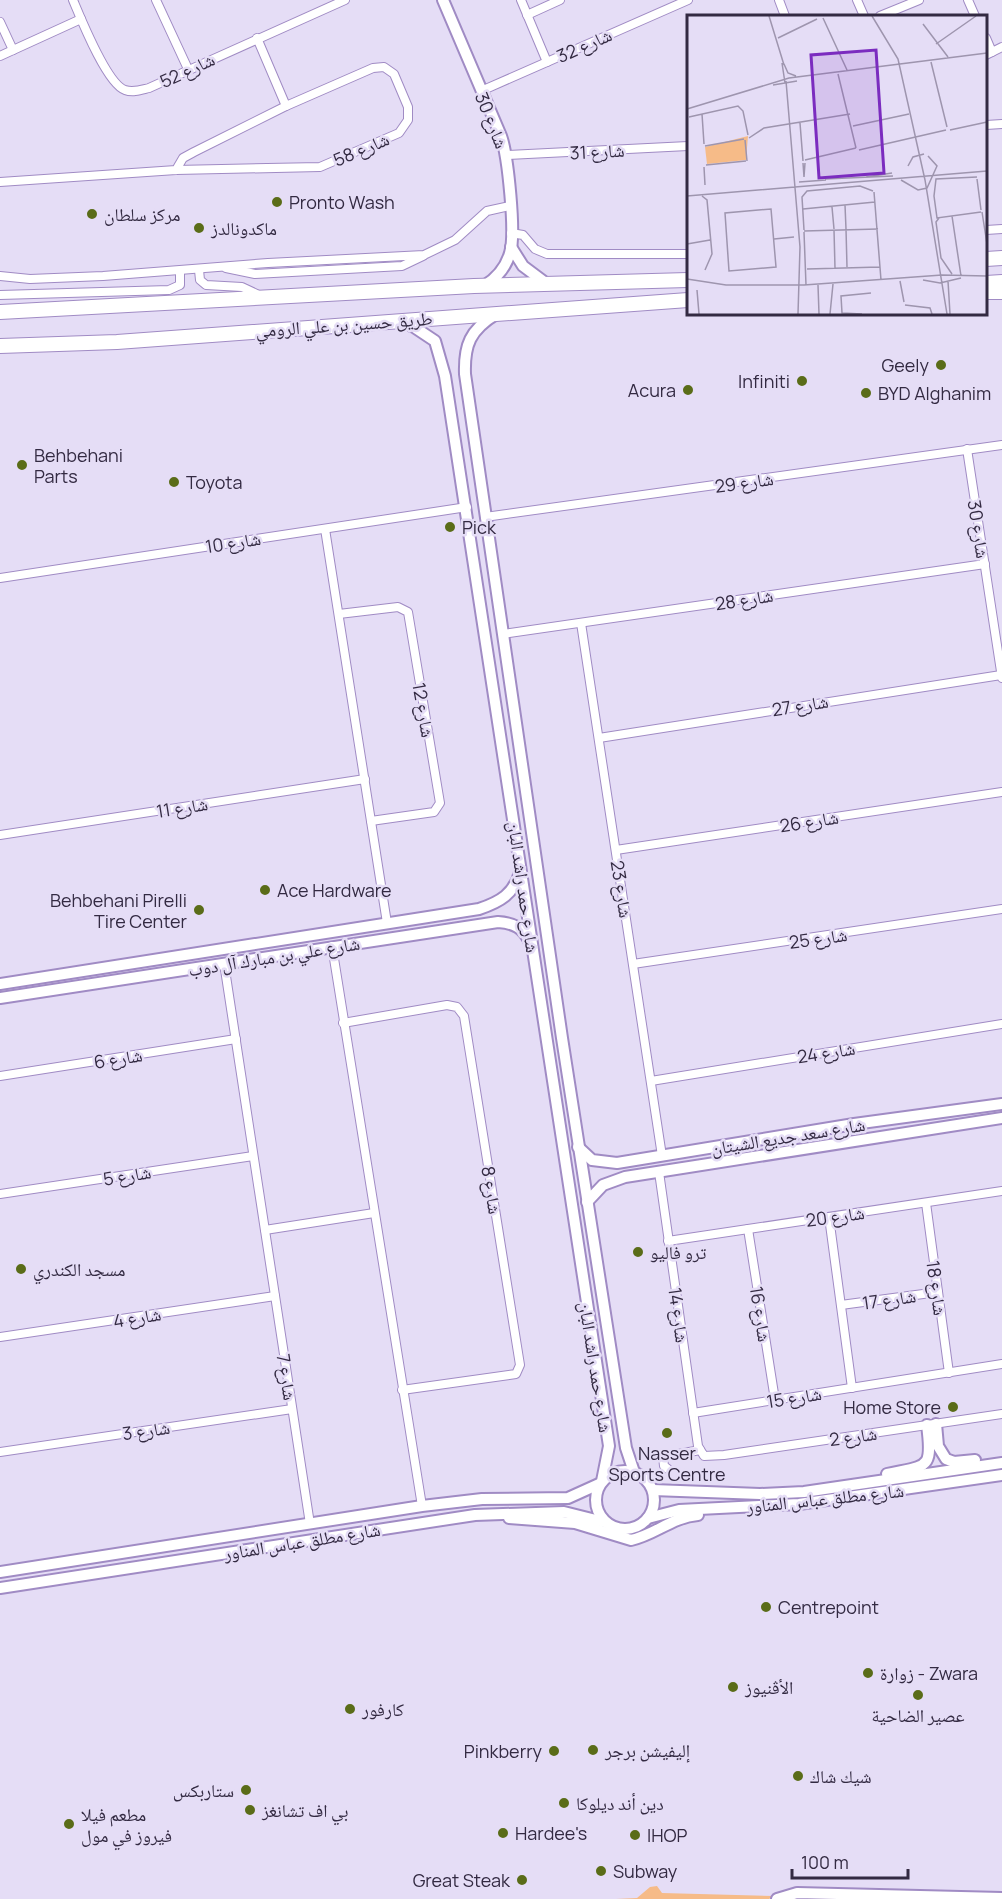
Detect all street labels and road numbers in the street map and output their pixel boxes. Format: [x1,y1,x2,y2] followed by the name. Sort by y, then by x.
[553,22,615,68] street label: 32 شارع
[156,47,218,93] street label: شارع 52
[470,88,514,152] street label: شارع 30
[329,126,393,172] street label: شارع 58
[569,138,625,164] street label: شارع 31
[255,306,434,346] street label: طريق حسين بن علي الرومي
[713,466,775,498] street label: شارع 29
[963,498,995,560] street label: شارع 30
[204,526,262,558] street label: شارع 10
[713,583,775,615] street label: شارع 28
[407,681,441,739] street label: شارع 12
[770,689,830,721] street label: شارع 27
[155,791,209,823] street label: شارع 11
[778,805,840,837] street label: شارع 26
[503,820,545,954] street label: شارع حمد راشد البان
[606,858,638,920] street label: شارع 23
[787,922,849,954] street label: شارع 25
[187,931,362,985] street label: شارع علي بن مبارك آل دوب
[795,1036,857,1068] street label: شارع 24
[92,1042,144,1074] street label: شارع 6
[709,1112,867,1161] street label: شارع سعد جديع الشيتان
[101,1159,153,1191] street label: شارع 5
[476,1164,508,1216] street label: شارع 8
[804,1200,866,1232] street label: شارع 20
[921,1259,953,1317] street label: شارع 18
[861,1283,917,1315] street label: شارع 17
[745,1284,777,1344] street label: شارع 16
[663,1286,695,1344] street label: شارع 14
[574,1300,618,1434] street label: شارع حمد راشد البان
[111,1301,163,1333] street label: شارع 4
[271,1352,303,1402] street label: شارع 7
[765,1381,823,1413] street label: شارع 15
[121,1415,171,1445] street label: شارع 3
[828,1421,878,1451] street label: شارع 2
[744,1478,905,1518] street label: شارع مطلق عباس المناور
[221,1517,382,1565] street label: شارع مطلق عباس المناور

